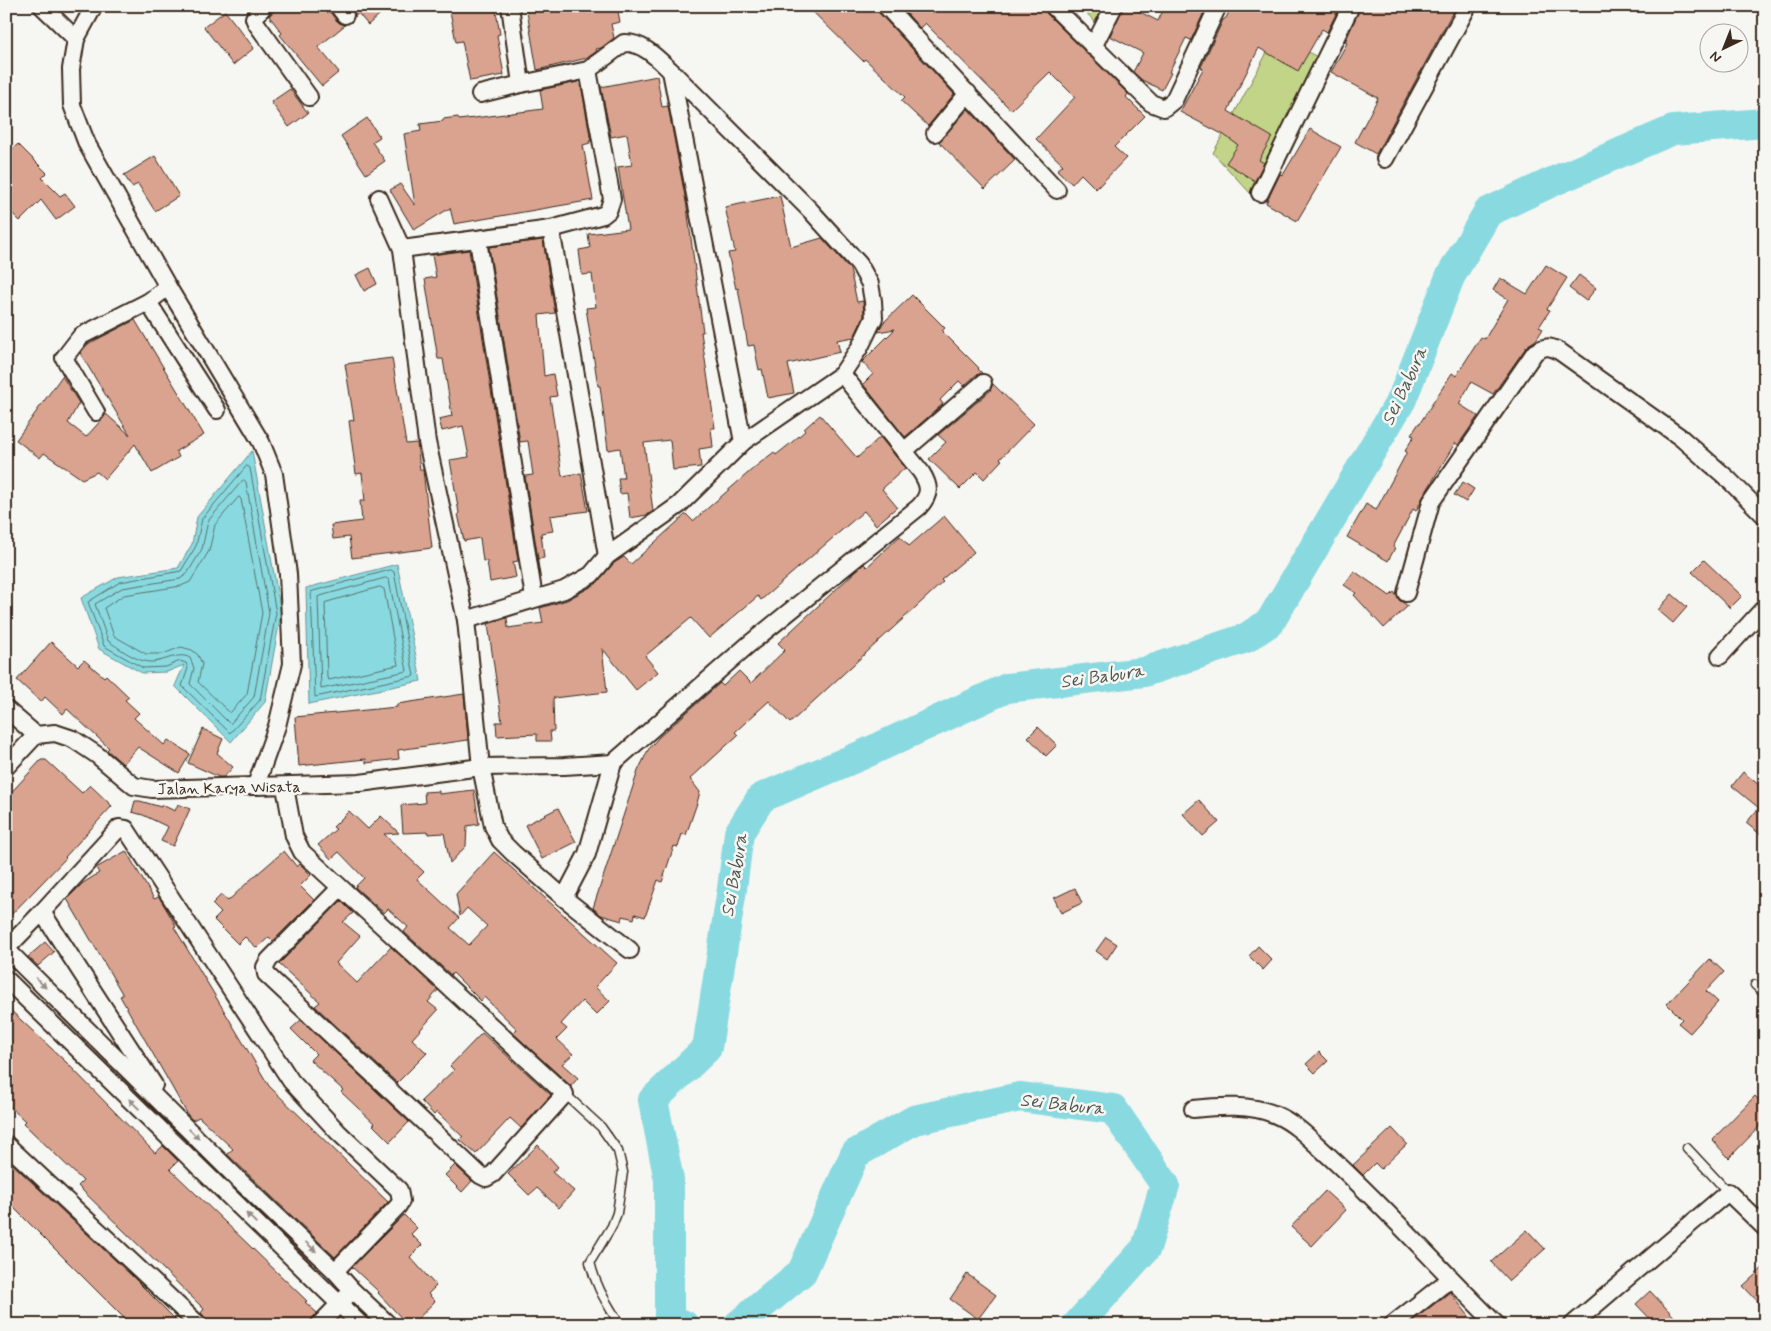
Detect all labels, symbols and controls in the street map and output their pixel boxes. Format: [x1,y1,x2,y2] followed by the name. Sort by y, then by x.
[1698,22,1748,72] north arrow
[1706,47,1725,67] text: N
[1376,342,1434,430] water label: Sei Babura
[1059,659,1147,695] water label: Sei Babura
[157,777,301,800] street label: Jalan Karya Wisata
[716,831,754,919] water label: Sei Babura
[35,977,47,989] one-way arrow
[1019,1089,1106,1121] water label: Sei Babura
[129,1098,141,1110] one-way arrow
[188,1128,200,1140] one-way arrow
[245,1212,257,1224] one-way arrow
[304,1241,316,1253] one-way arrow

